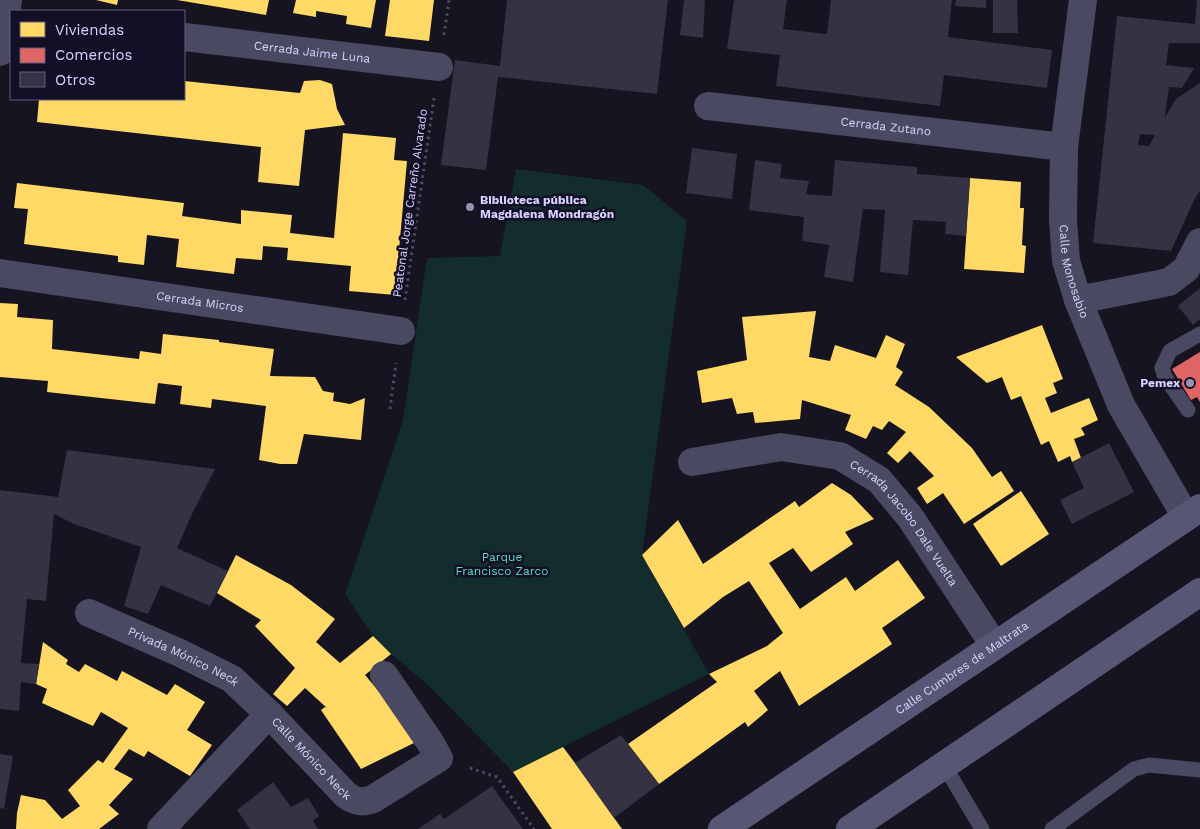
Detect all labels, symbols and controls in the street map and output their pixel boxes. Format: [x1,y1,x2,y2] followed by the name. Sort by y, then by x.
[10,10,185,100] legend
[55,21,124,39] text: Viviendas
[253,38,371,66] street label: Cerrada Jaime Luna
[55,46,133,64] text: Comercios
[55,71,95,89] text: Otros
[390,108,430,298] street label: Peatonal Jorge Carreño Alvarado
[840,114,932,139] street label: Cerrada Zutano
[480,193,614,221] place label: Biblioteca pública Magdalena Mondragón
[464,201,476,213] marker: Biblioteca pública Magdalena Mondragón
[1056,224,1092,320] street label: Calle Monosabio
[155,289,245,315] street label: Cerrada Micros
[1140,376,1180,390] place label: Pemex
[1184,377,1196,389] marker: Pemex
[847,457,961,589] street label: Cerrada Jacobo Dale Vuelta
[455,550,549,578] park label: Parque Francisco Zarco
[893,618,1031,718] street label: Calle Cumbres de Maltrata
[126,624,242,689] street label: Privada Mónico Neck
[269,714,354,803] street label: Calle Mónico Neck

